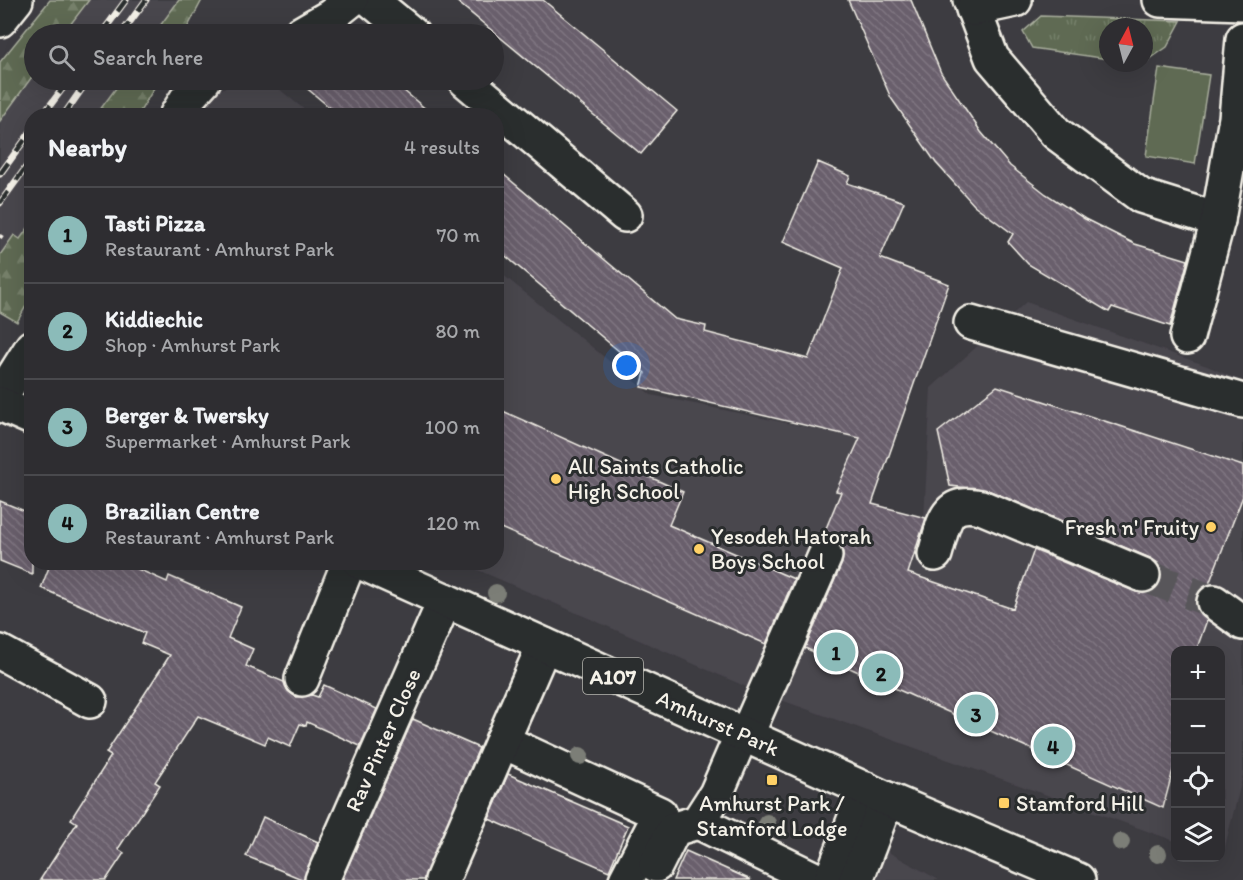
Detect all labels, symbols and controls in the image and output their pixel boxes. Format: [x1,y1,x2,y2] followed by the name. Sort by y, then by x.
[1099,18,1153,72] north arrow
[24,24,504,90] search box
[45,41,78,74] icon: search
[93,44,203,71] text: Search here
[48,131,127,163] text: Nearby
[404,135,480,159] text: 4 results
[105,210,205,237] text: Tasti Pizza
[63,223,72,247] text: 1
[436,223,480,247] text: 70 m
[105,237,334,261] text: Restaurant · Amhurst Park
[105,306,203,333] text: Kiddiechic
[62,319,73,343] text: 2
[435,319,480,343] text: 80 m
[105,333,280,357] text: Shop · Amhurst Park
[612,351,641,380] your location
[105,402,269,429] text: Berger & Twersky
[62,415,73,439] text: 3
[425,415,480,439] text: 100 m
[105,429,350,453] text: Supermarket · Amhurst Park
[568,453,744,505] place label: All Saints Catholic High School
[549,472,563,486] marker: All Saints Catholic High School
[105,498,260,525] text: Brazilian Centre
[61,511,74,535] text: 4
[427,511,480,535] text: 120 m
[1065,514,1200,541] place label: Fresh n' Fruity
[1204,520,1218,534] marker: Fresh n' Fruity
[711,523,872,575] place label: Yesodeh Hatorah Boys School
[105,525,334,549] text: Restaurant · Amhurst Park
[692,542,706,556] marker: Yesodeh Hatorah Boys School
[816,630,856,674] pin: 1
[1171,646,1225,862] map controls
[1171,646,1225,700] button: +
[862,650,900,696] pin: 2
[583,658,643,694] road number: A107
[339,664,427,816] street label: Rav Pinter Close
[653,684,784,762] street label: Amhurst Park
[956,692,996,736] pin: 3
[1171,700,1225,754] button: −
[1034,724,1072,768] pin: 4
[1171,754,1225,808] button: locate
[765,773,779,787] marker: Amhurst Park / Stamford Lodge
[697,790,847,842] place label: Amhurst Park / Stamford Lodge
[1016,790,1144,817] place label: Stamford Hill
[997,796,1011,810] marker: Stamford Hill
[1171,808,1225,862] button: layers

